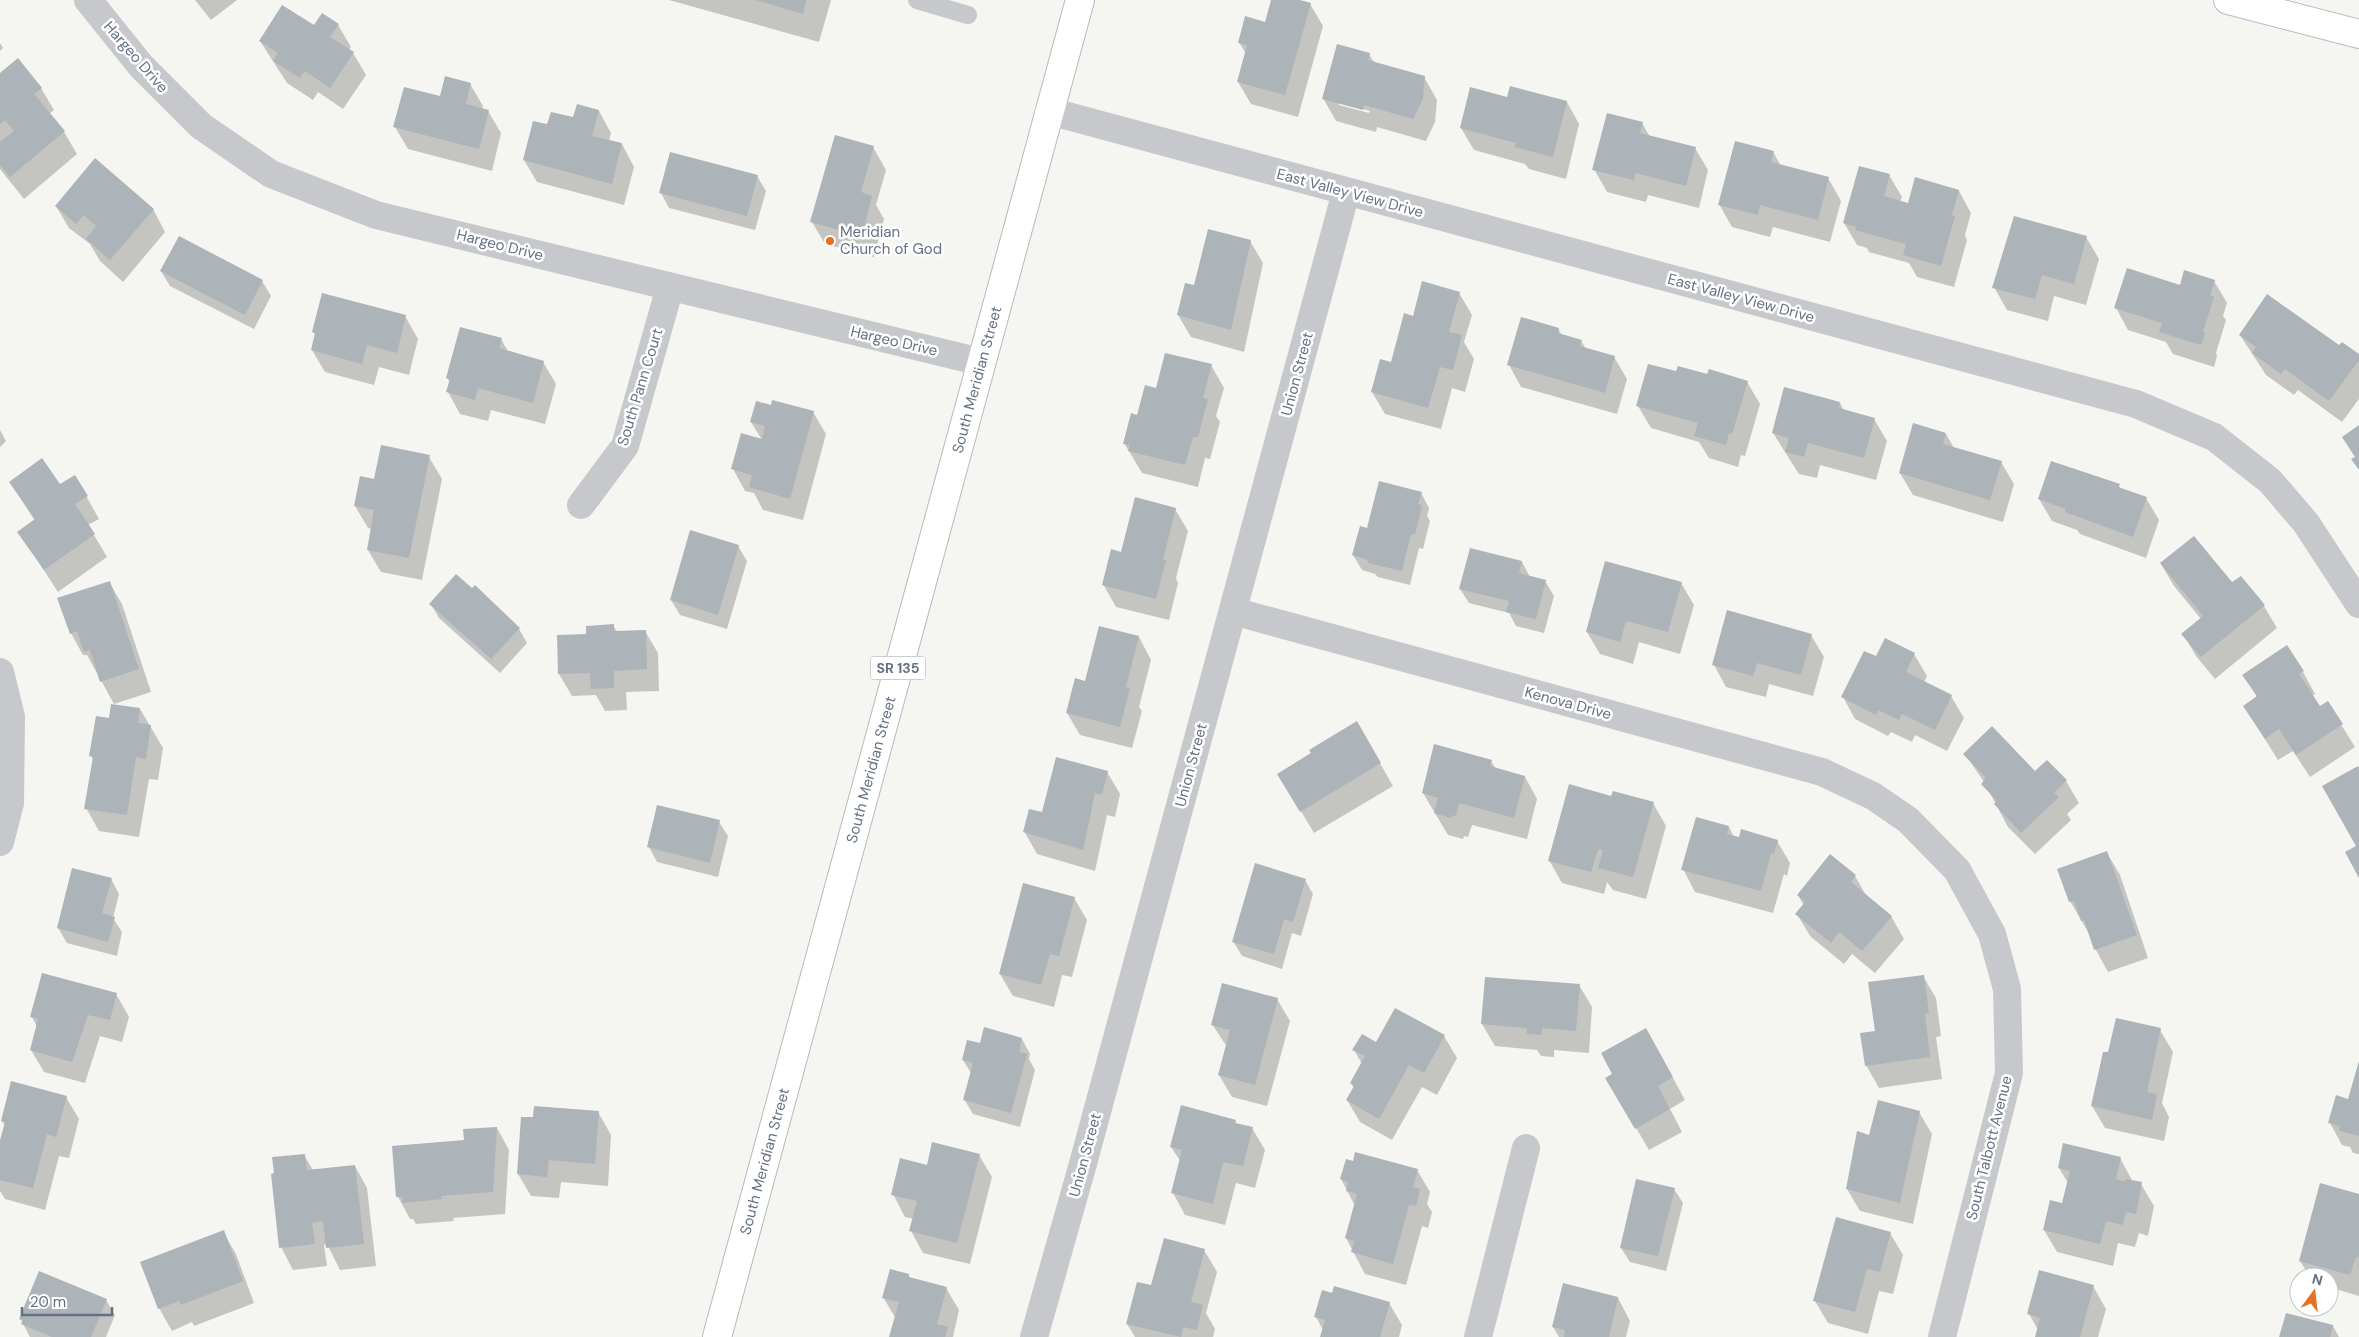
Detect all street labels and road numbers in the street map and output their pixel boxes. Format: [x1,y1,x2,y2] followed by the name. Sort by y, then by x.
[99,17,173,97] street label: Hargeo Drive
[1274,164,1426,222] street label: East Valley View Drive
[455,225,545,265] street label: Hargeo Drive
[1665,269,1817,327] street label: East Valley View Drive
[947,304,1006,455] street label: South Meridian Street
[849,321,939,361] street label: Hargeo Drive
[613,326,667,448] street label: South Pann Court
[1276,330,1318,418] street label: Union Street
[870,656,926,680] road number: SR 135
[1522,682,1614,724] street label: Kenova Drive
[842,694,901,845] street label: South Meridian Street
[1170,721,1212,809] street label: Union Street
[1961,1074,2017,1222] street label: South Talbott Avenue
[735,1086,794,1237] street label: South Meridian Street
[1064,1111,1106,1199] street label: Union Street

